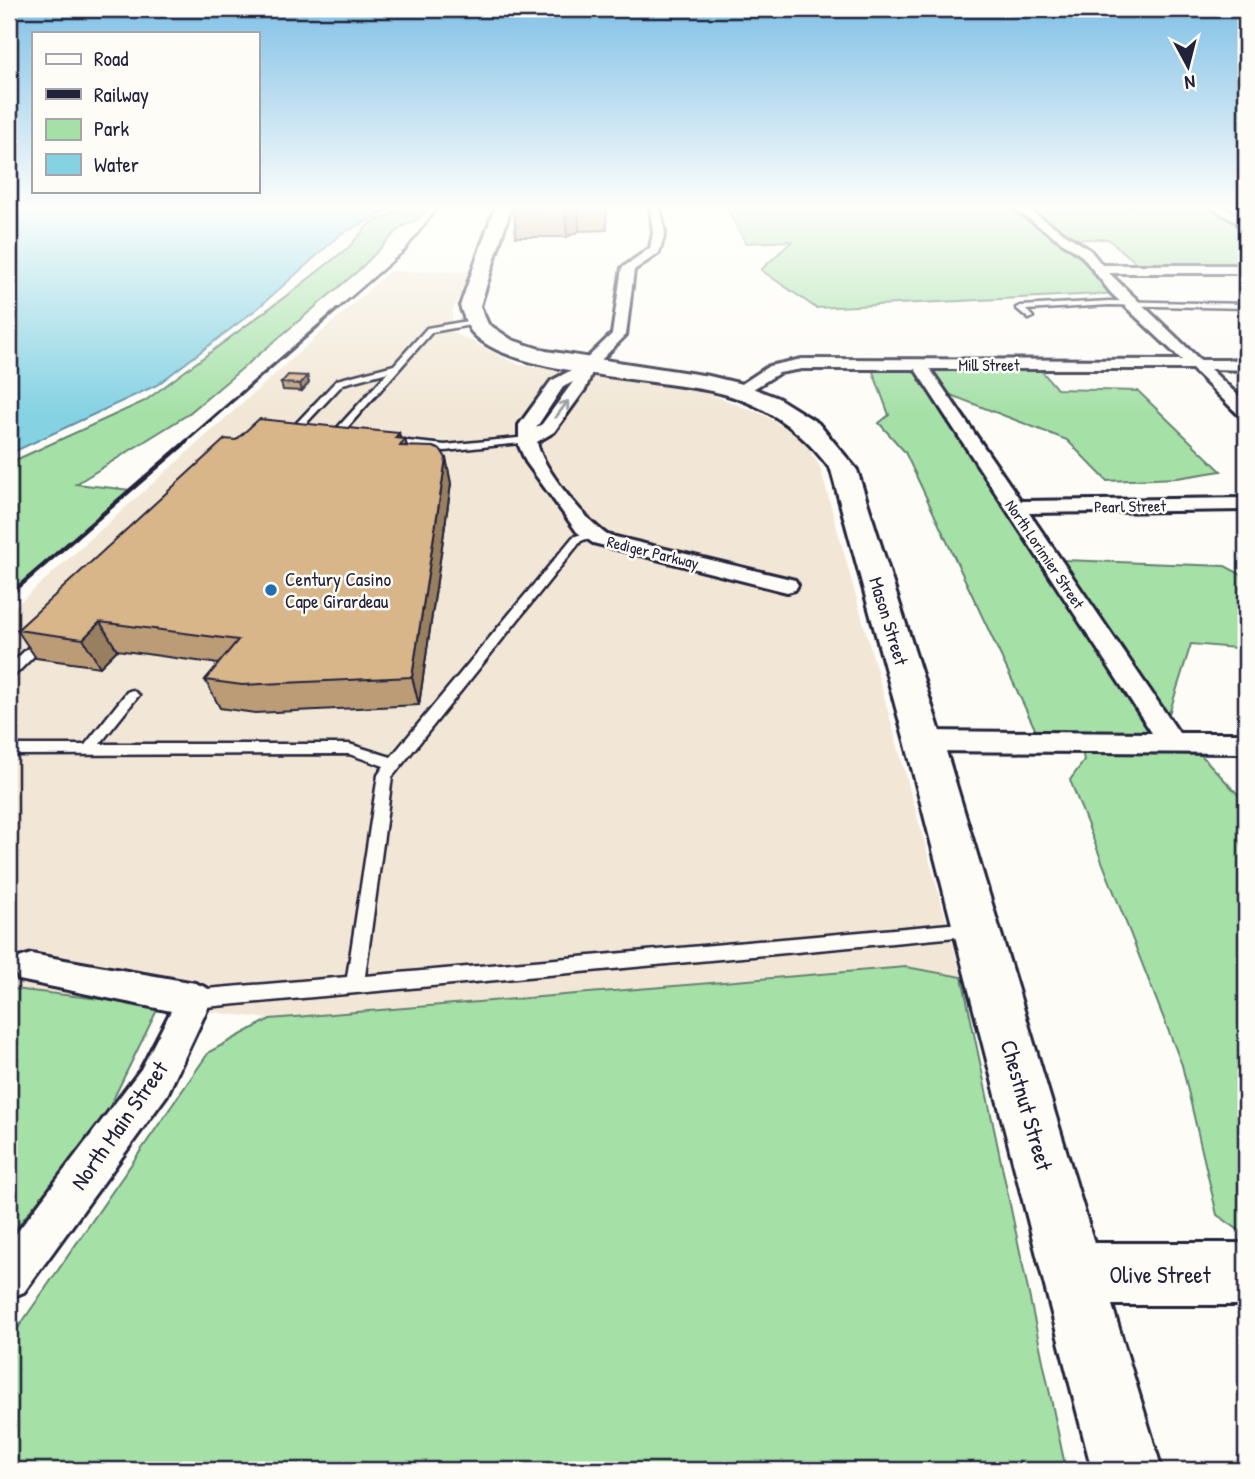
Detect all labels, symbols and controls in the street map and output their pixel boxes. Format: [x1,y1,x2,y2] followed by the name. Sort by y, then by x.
[32,32,259,192] legend
[1154,32,1224,102] north arrow
[94,44,128,73] text: Road
[1183,69,1197,96] text: N
[94,80,149,109] text: Railway
[94,114,129,143] text: Park
[94,150,139,179] text: Water
[959,354,1020,376] street label: Mill Street
[555,400,569,419] one-way arrow
[1094,494,1167,518] street label: Pearl Street
[1000,495,1090,613] street label: North Lorimier Street
[605,530,701,574] street label: Rediger Parkway
[285,566,391,614] place label: Century Casino Cape Girardeau
[863,574,915,669] street label: Mason Street
[263,582,279,598] marker: Century Casino Cape Girardeau
[994,1036,1061,1175] street label: Chestnut Street
[63,1054,175,1195] street label: North Main Street
[1109,1259,1212,1290] street label: Olive Street

